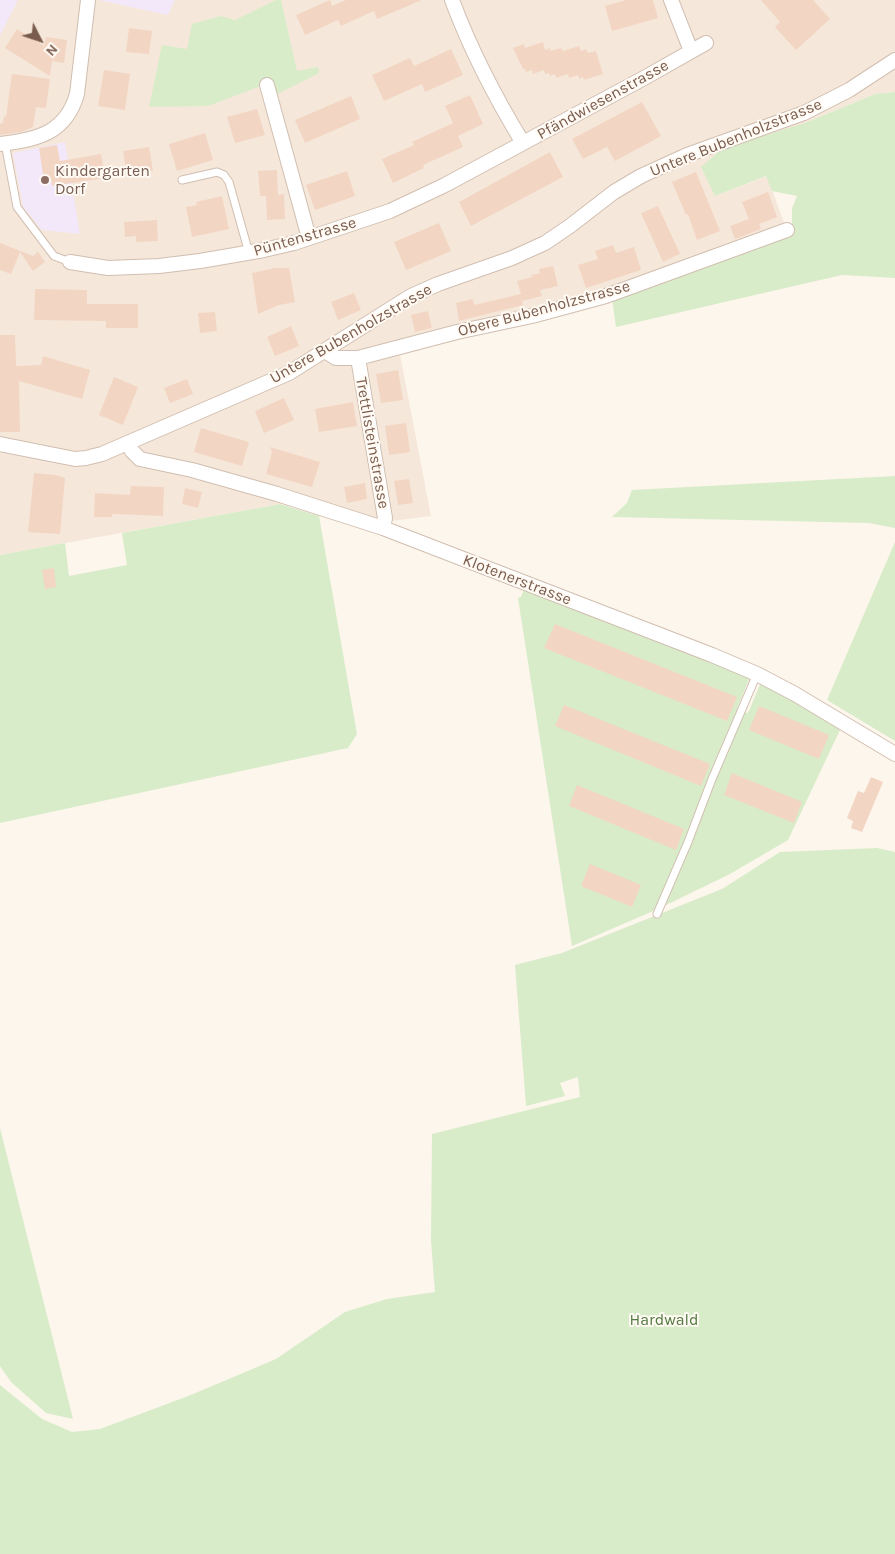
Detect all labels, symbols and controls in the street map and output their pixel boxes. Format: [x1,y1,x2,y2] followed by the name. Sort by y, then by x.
[15,15,65,65] north arrow
[42,41,61,60] text: N
[534,56,672,144] street label: Pfändwiesenstrasse
[647,95,825,181] street label: Untere Bubenholzstrasse
[55,161,150,199] place label: Kindergarten Dorf
[39,174,51,186] marker: Kindergarten Dorf
[251,213,359,261] street label: Püntenstrasse
[456,277,632,341] street label: Obere Bubenholzstrasse
[267,280,435,388] street label: Untere Bubenholzstrasse
[351,376,393,510] street label: Trettlisteinstrasse
[460,550,574,610] street label: Klotenerstrasse
[629,1310,699,1330] park label: Hardwald

